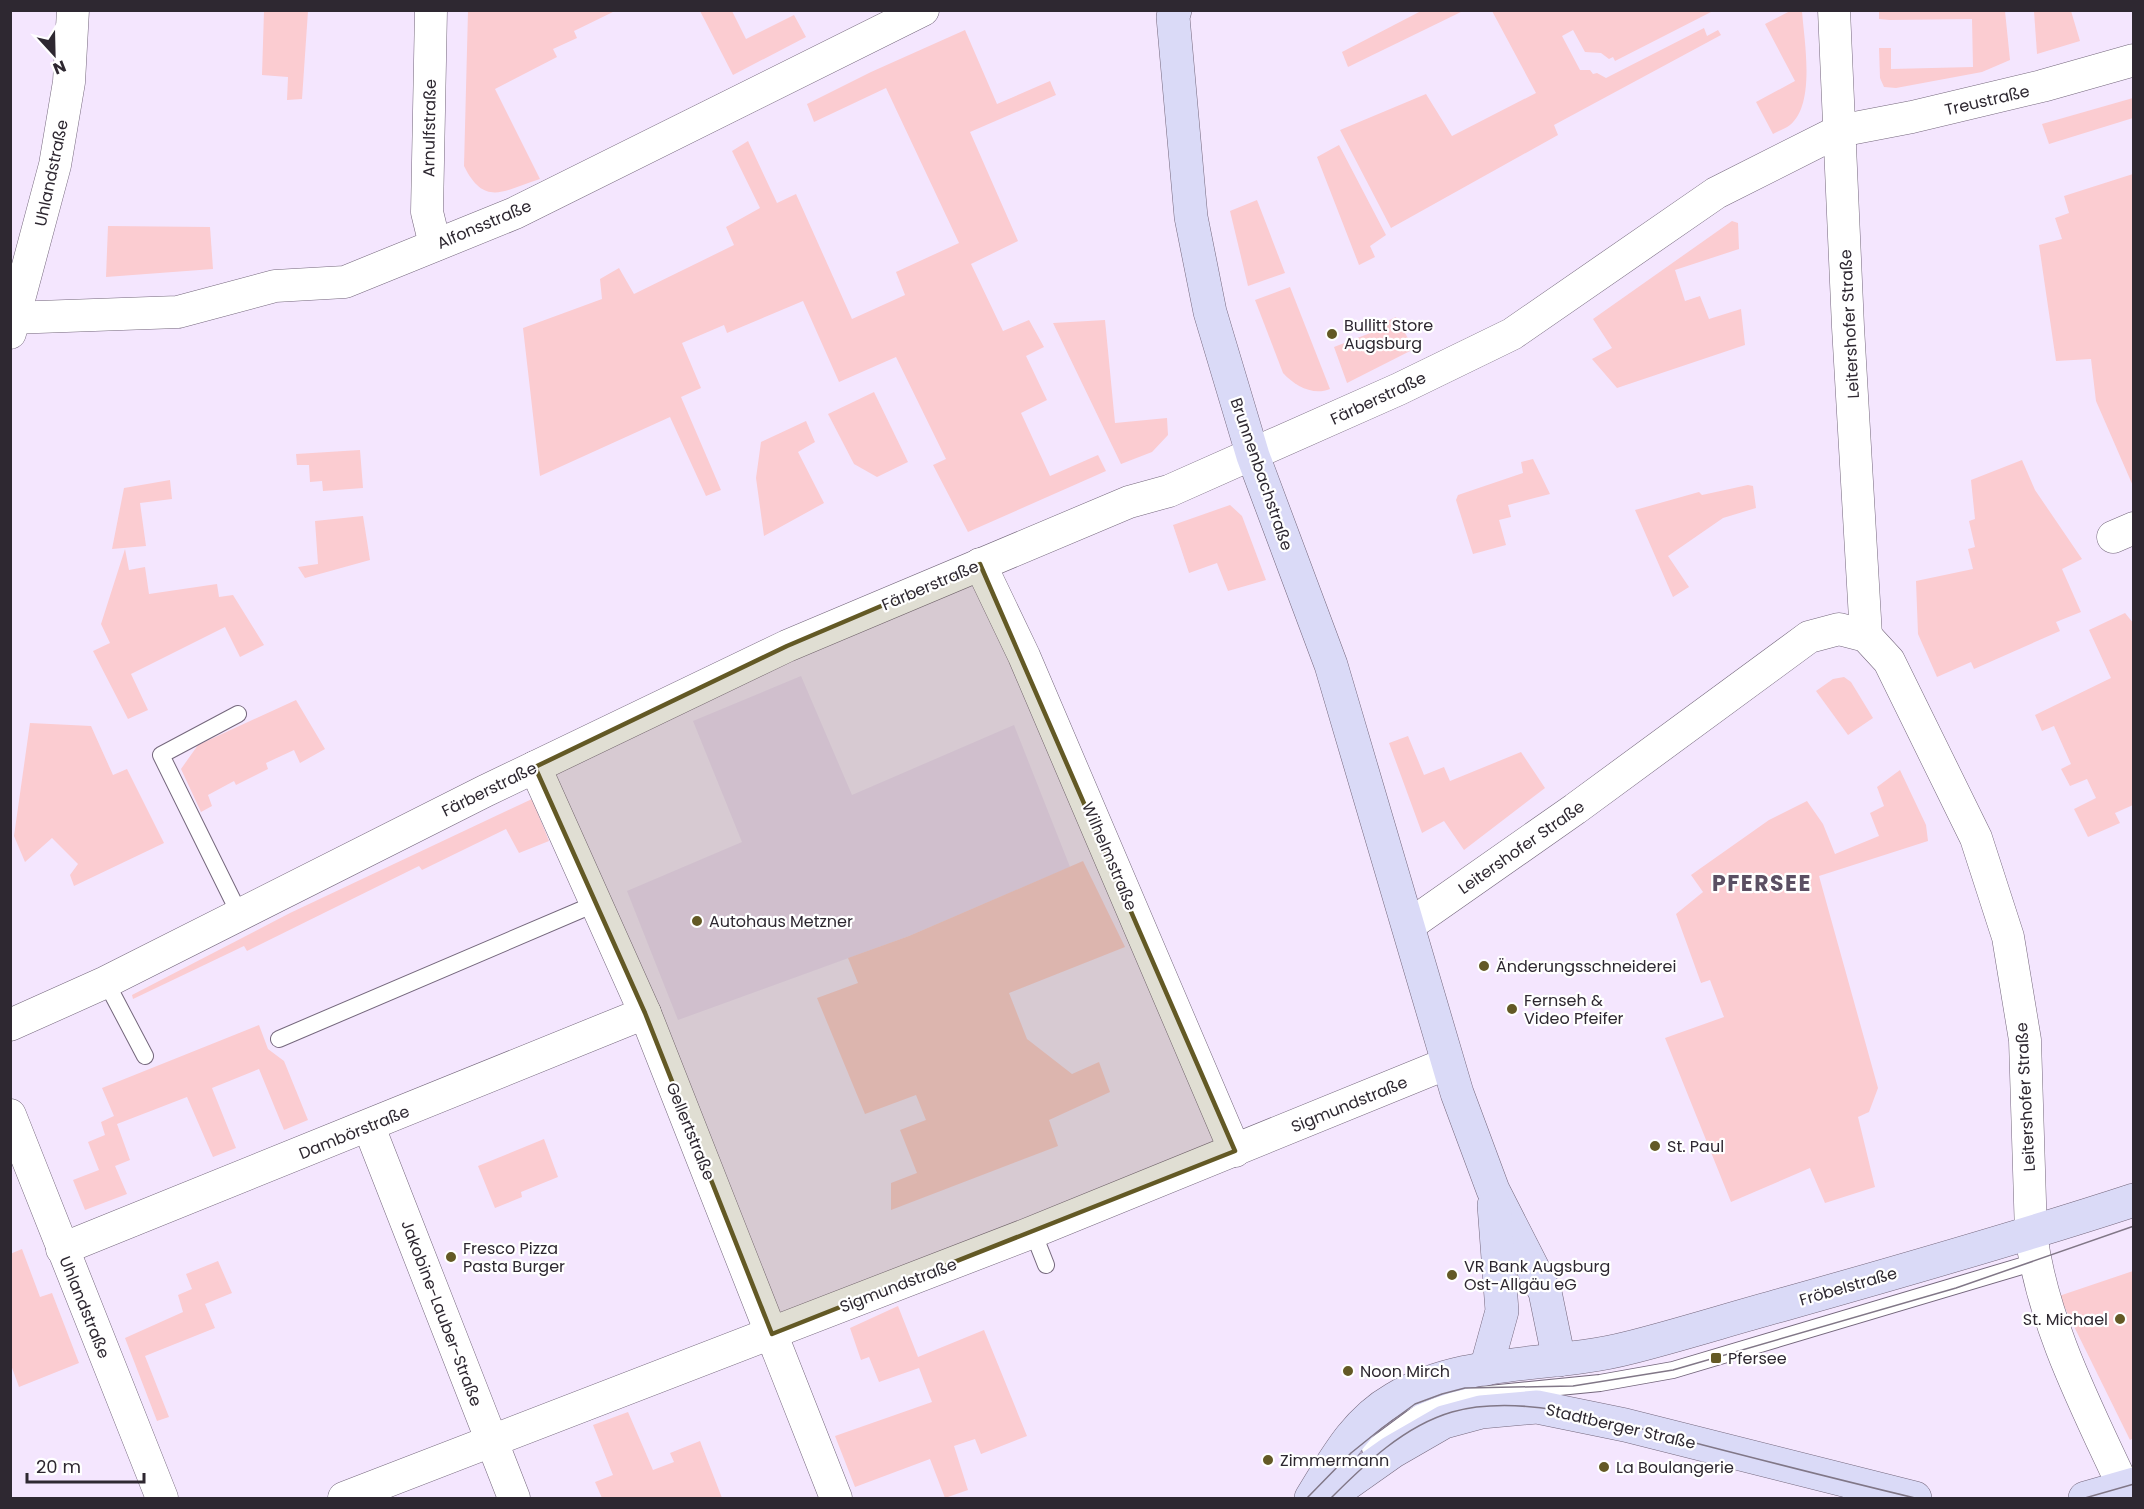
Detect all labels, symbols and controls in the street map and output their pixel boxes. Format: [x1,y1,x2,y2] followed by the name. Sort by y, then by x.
[24,24,84,84] north arrow
[50,55,69,80] text: N
[417,79,442,177] street label: Arnulfstraße
[1942,80,2032,121] street label: Treustraße
[29,118,74,229] street label: Uhlandstraße
[433,194,535,255] street label: Alfonsstraße
[1834,249,1865,399] street label: Leitershofer Straße
[1344,314,1433,355] place label: Bullitt Store Augsburg
[1325,327,1339,341] marker: Bullitt Store Augsburg
[1327,366,1430,431] street label: Färberstraße
[1225,395,1298,554] street label: Brunnenbachstraße
[878,555,982,616] street label: Färberstraße
[438,756,541,822] street label: Färberstraße
[1453,795,1589,900] street label: Leitershofer Straße
[1076,798,1143,914] street label: Wilhelmstraße
[1712,868,1812,899] district label: PFERSEE
[709,910,853,933] place label: Autohaus Metzner
[690,914,704,928] marker: Autohaus Metzner
[1496,955,1676,978] place label: Änderungsschneiderei
[1477,959,1491,973] marker: Änderungsschneiderei
[1524,989,1624,1030] place label: Fernseh & Video Pfeifer
[1505,1002,1519,1016] marker: Fernseh & Video Pfeifer
[2010,1022,2041,1172] street label: Leitershofer Straße
[1288,1071,1411,1138] street label: Sigmundstraße
[660,1079,721,1184] street label: Gellertstraße
[295,1100,413,1165] street label: Dambörstraße
[1667,1135,1724,1158] place label: St. Paul
[1648,1139,1662,1153] marker: St. Paul
[395,1217,488,1410] street label: Jakobine-Lauber-Straße
[463,1237,565,1278] place label: Fresco Pizza Pasta Burger
[444,1250,458,1264] marker: Fresco Pizza Pasta Burger
[54,1253,116,1362] street label: Uhlandstraße
[836,1253,960,1318] street label: Sigmundstraße
[1464,1255,1610,1296] place label: VR Bank Augsburg Ost-Allgäu eG
[1797,1262,1900,1311] street label: Fröbelstraße
[1445,1268,1459,1282] marker: VR Bank Augsburg Ost-Allgäu eG
[2023,1308,2108,1331] place label: St. Michael
[2113,1312,2127,1326] marker: St. Michael
[1728,1347,1787,1370] place label: Pfersee
[1709,1351,1723,1365] marker: Pfersee
[1360,1360,1450,1383] place label: Noon Mirch
[1341,1364,1355,1378] marker: Noon Mirch
[1544,1398,1698,1455] street label: Stadtberger Straße
[27,1446,144,1484] scale bar
[1280,1449,1389,1472] place label: Zimmermann
[1261,1453,1275,1467] marker: Zimmermann
[36,1454,81,1479] text: 20 m
[1616,1456,1734,1479] place label: La Boulangerie
[1597,1460,1611,1474] marker: La Boulangerie

